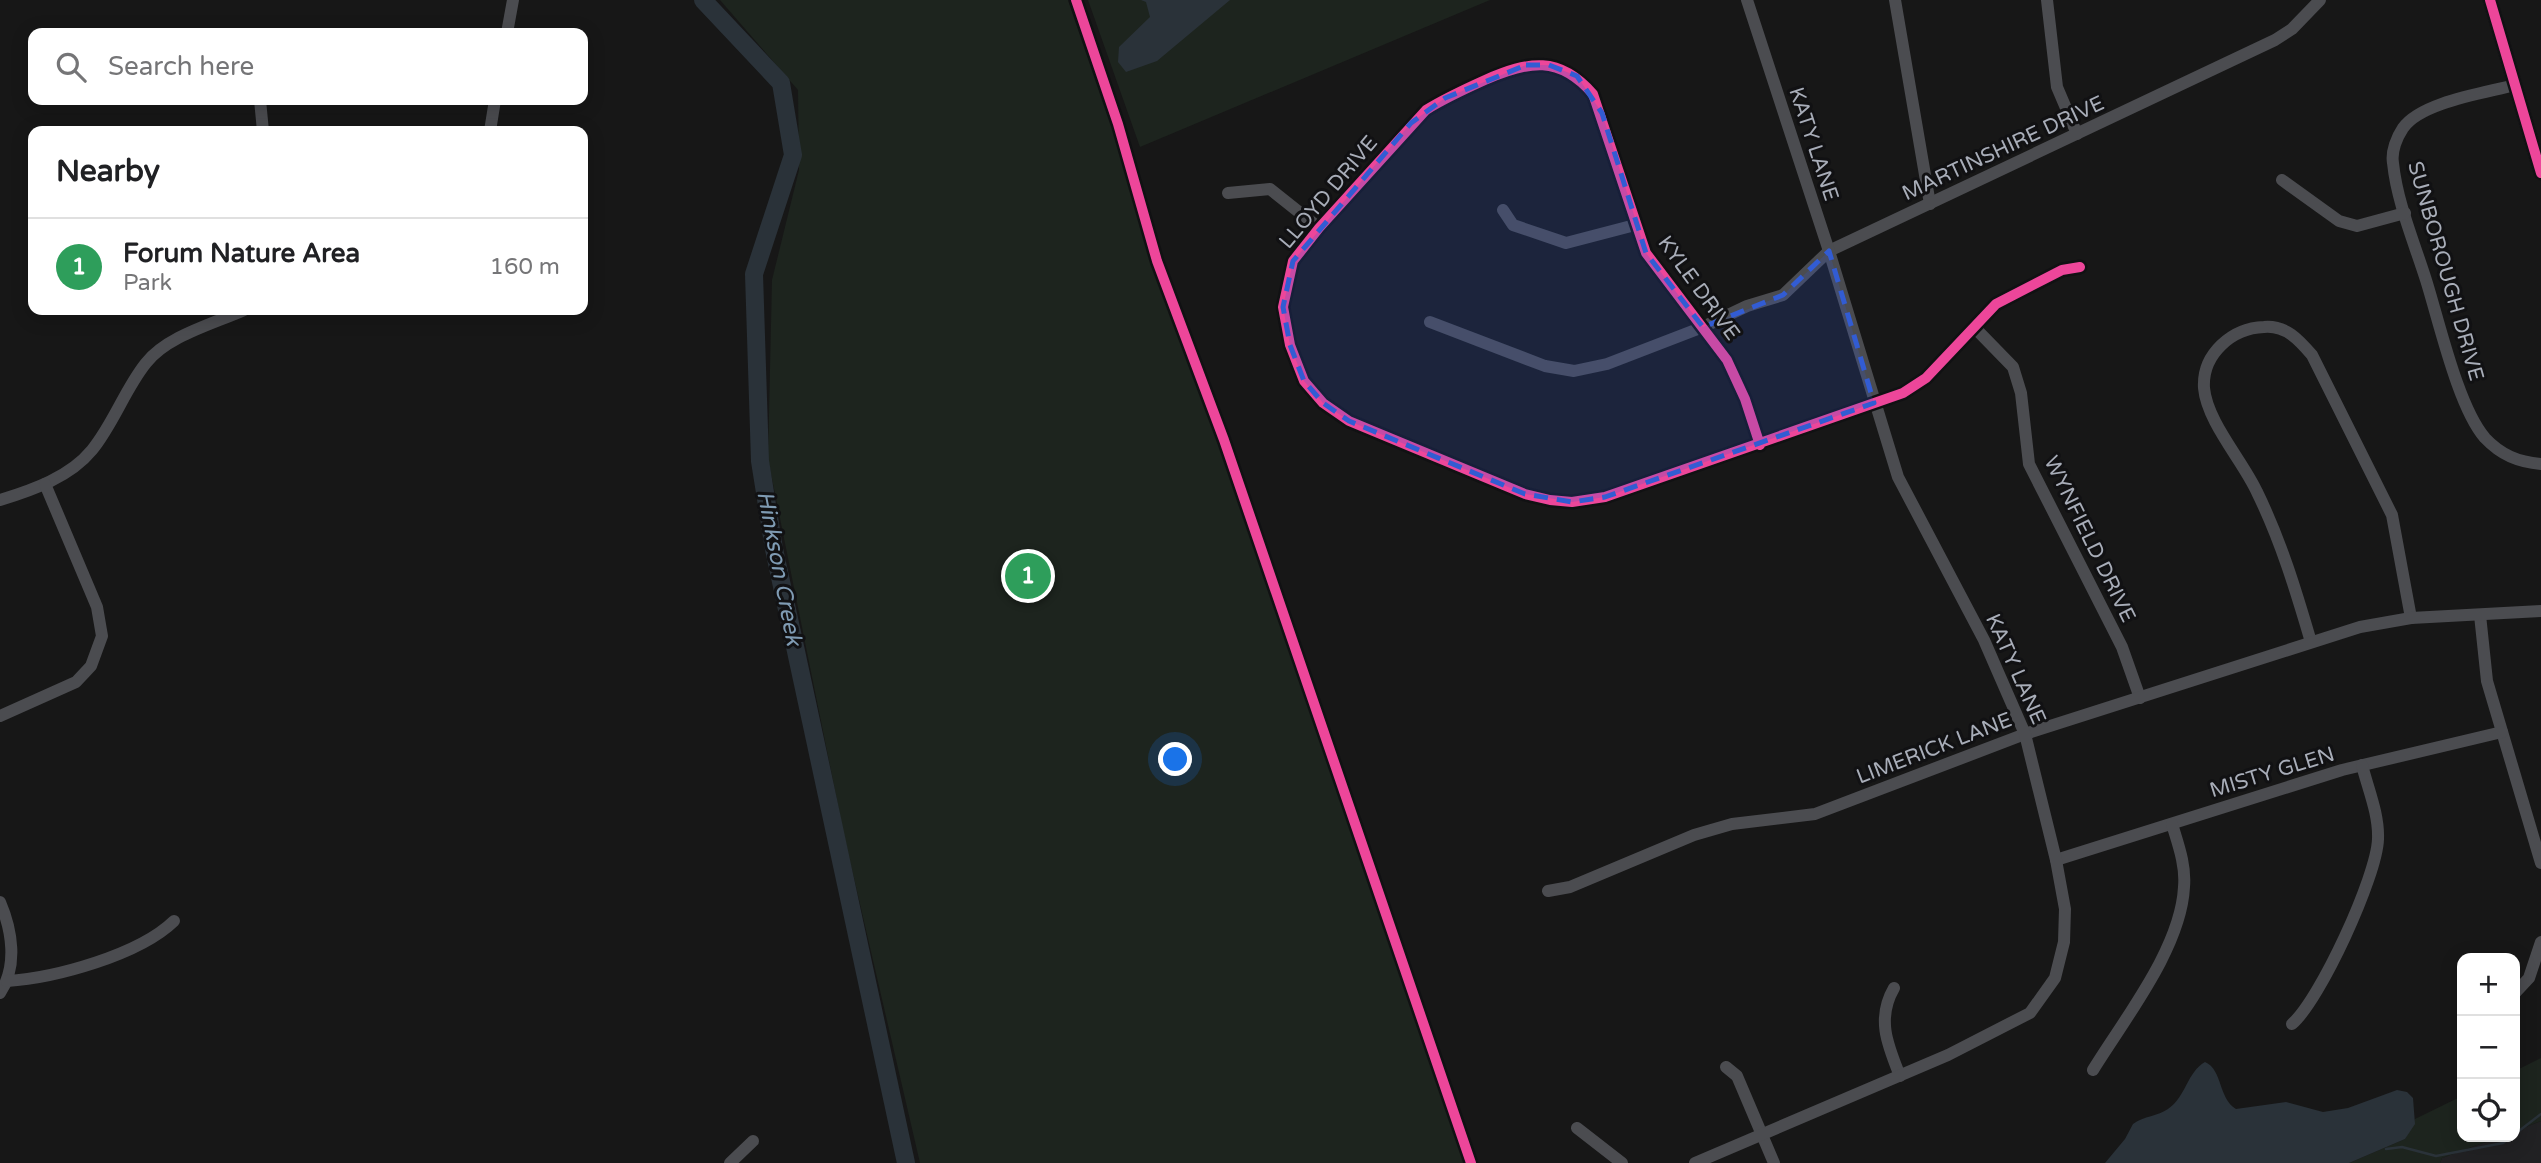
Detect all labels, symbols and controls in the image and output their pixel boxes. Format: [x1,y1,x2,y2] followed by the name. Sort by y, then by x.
[28,28,588,105] search box
[52,48,90,86] icon: search
[108,51,254,82] text: Search here
[1783,84,1844,204] street label: KATY LANE
[1898,91,2108,206] street label: MARTINSHIRE DRIVE
[1274,131,1383,254] street label: LLOYD DRIVE
[56,153,160,190] text: Nearby
[2402,159,2489,384] street label: SUNBOROUGH DRIVE
[1652,231,1745,345] street label: KYLE DRIVE
[123,238,360,269] text: Forum Nature Area
[72,253,86,281] text: 1
[490,253,560,281] text: 160 m
[123,269,172,297] text: Park
[2038,452,2141,626] street label: WYNFIELD DRIVE
[750,488,808,649] water label: Hinkson Creek
[1005,550,1051,602] pin: 1
[1980,610,2051,728] street label: KATY LANE
[1853,707,2015,790] street label: LIMERICK LANE
[1158,742,1192,776] your location
[2207,742,2338,803] street label: MISTY GLEN
[2457,953,2520,1142] map controls
[2457,953,2520,1016] button: +
[2457,1016,2520,1079] button: −
[2457,1079,2520,1142] button: locate

